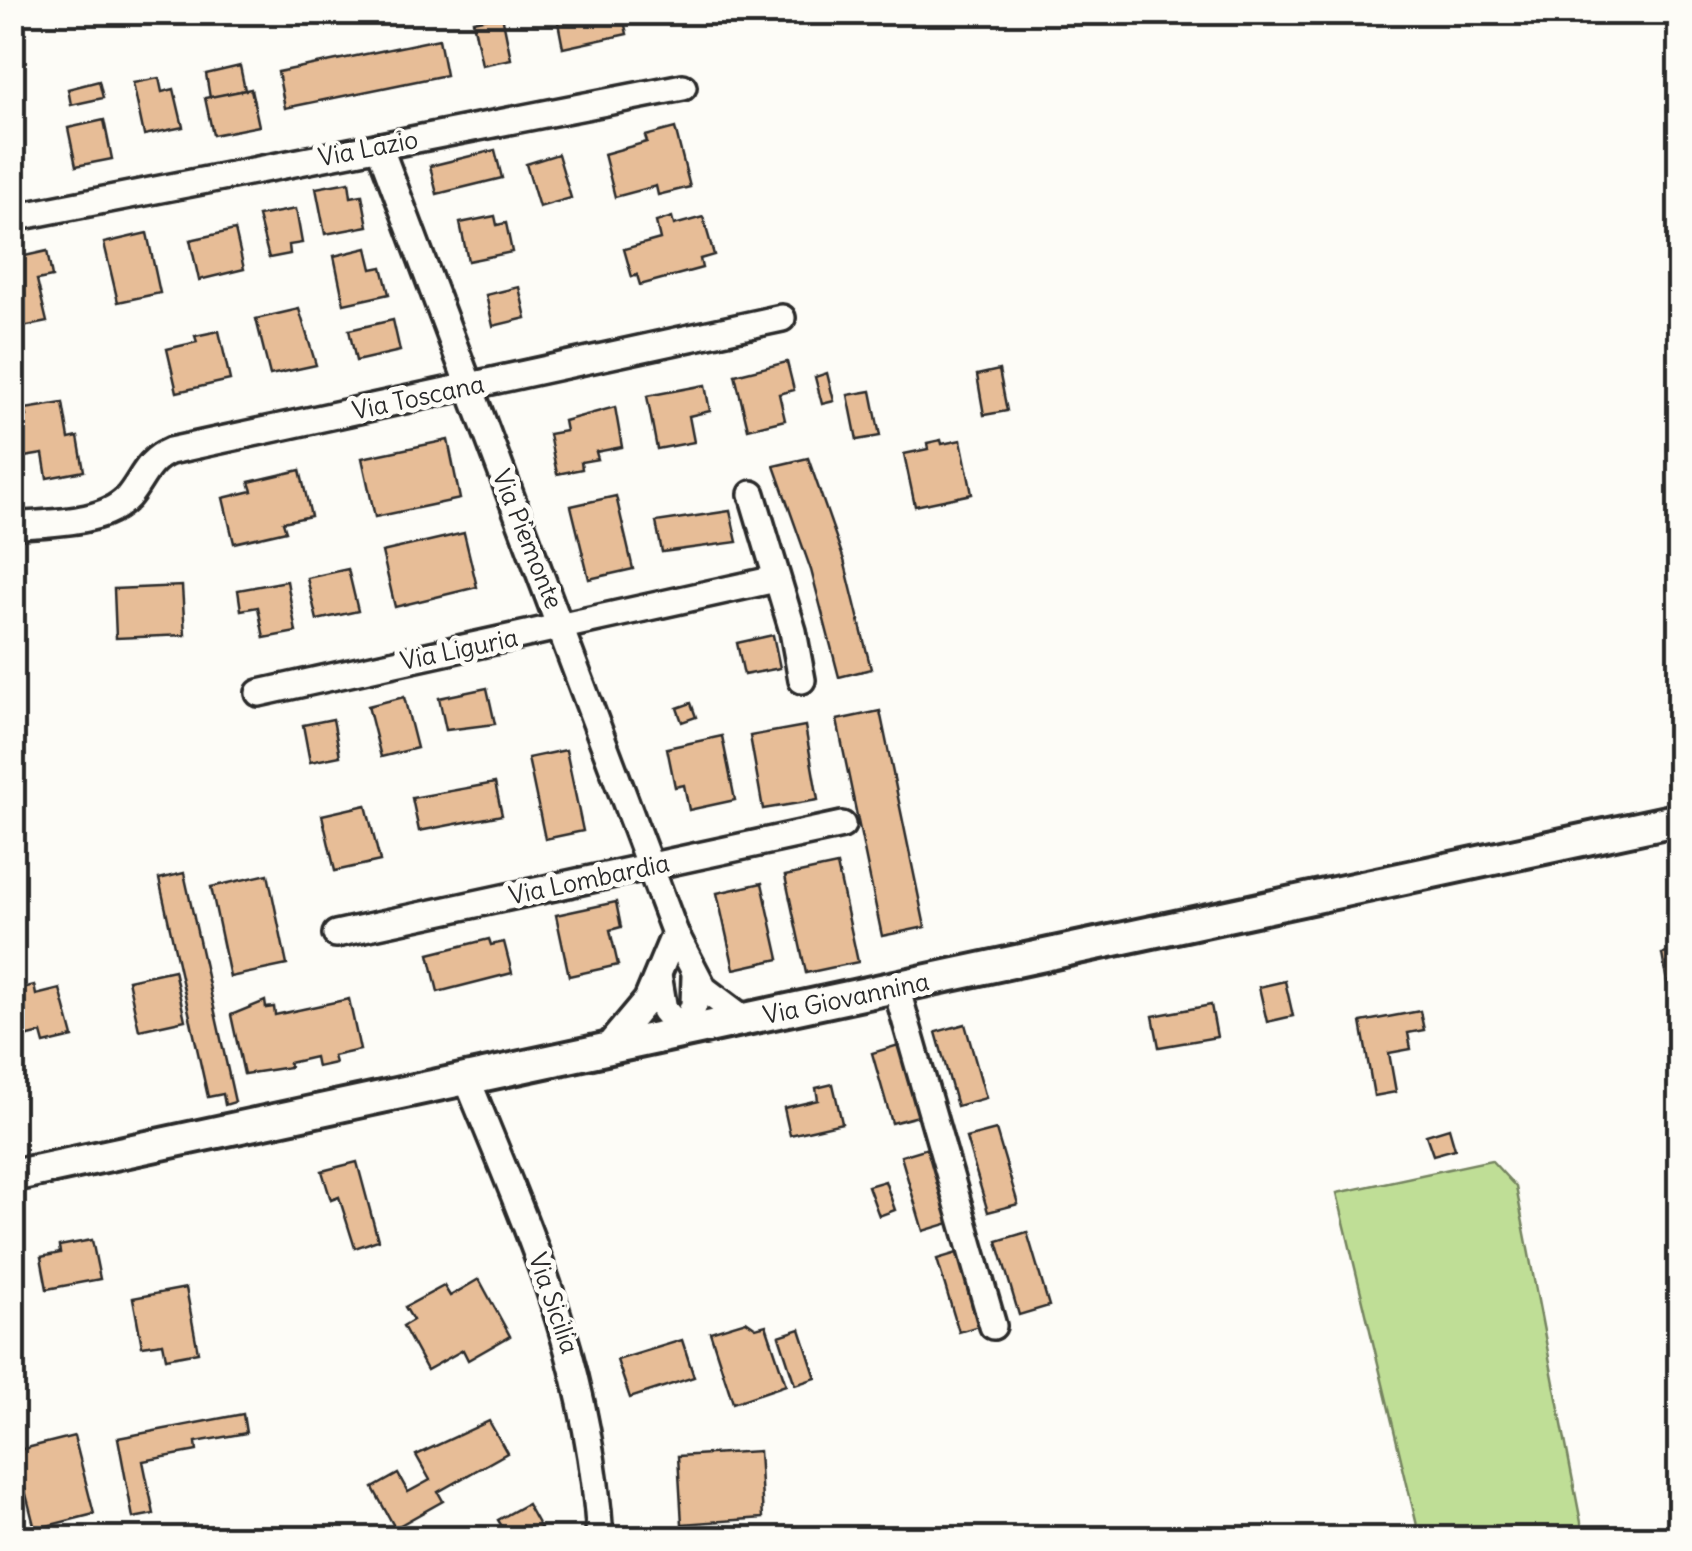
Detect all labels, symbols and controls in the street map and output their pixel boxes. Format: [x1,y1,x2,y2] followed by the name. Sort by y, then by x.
[315,123,421,173] street label: Via Lazio
[349,367,487,427] street label: Via Toscana
[486,465,570,613] street label: Via Piemonte
[397,621,521,677] street label: Via Liguria
[506,846,672,912] street label: Via Lombardia
[760,965,932,1031] street label: Via Giovannina
[522,1248,586,1358] street label: Via Sicilia

